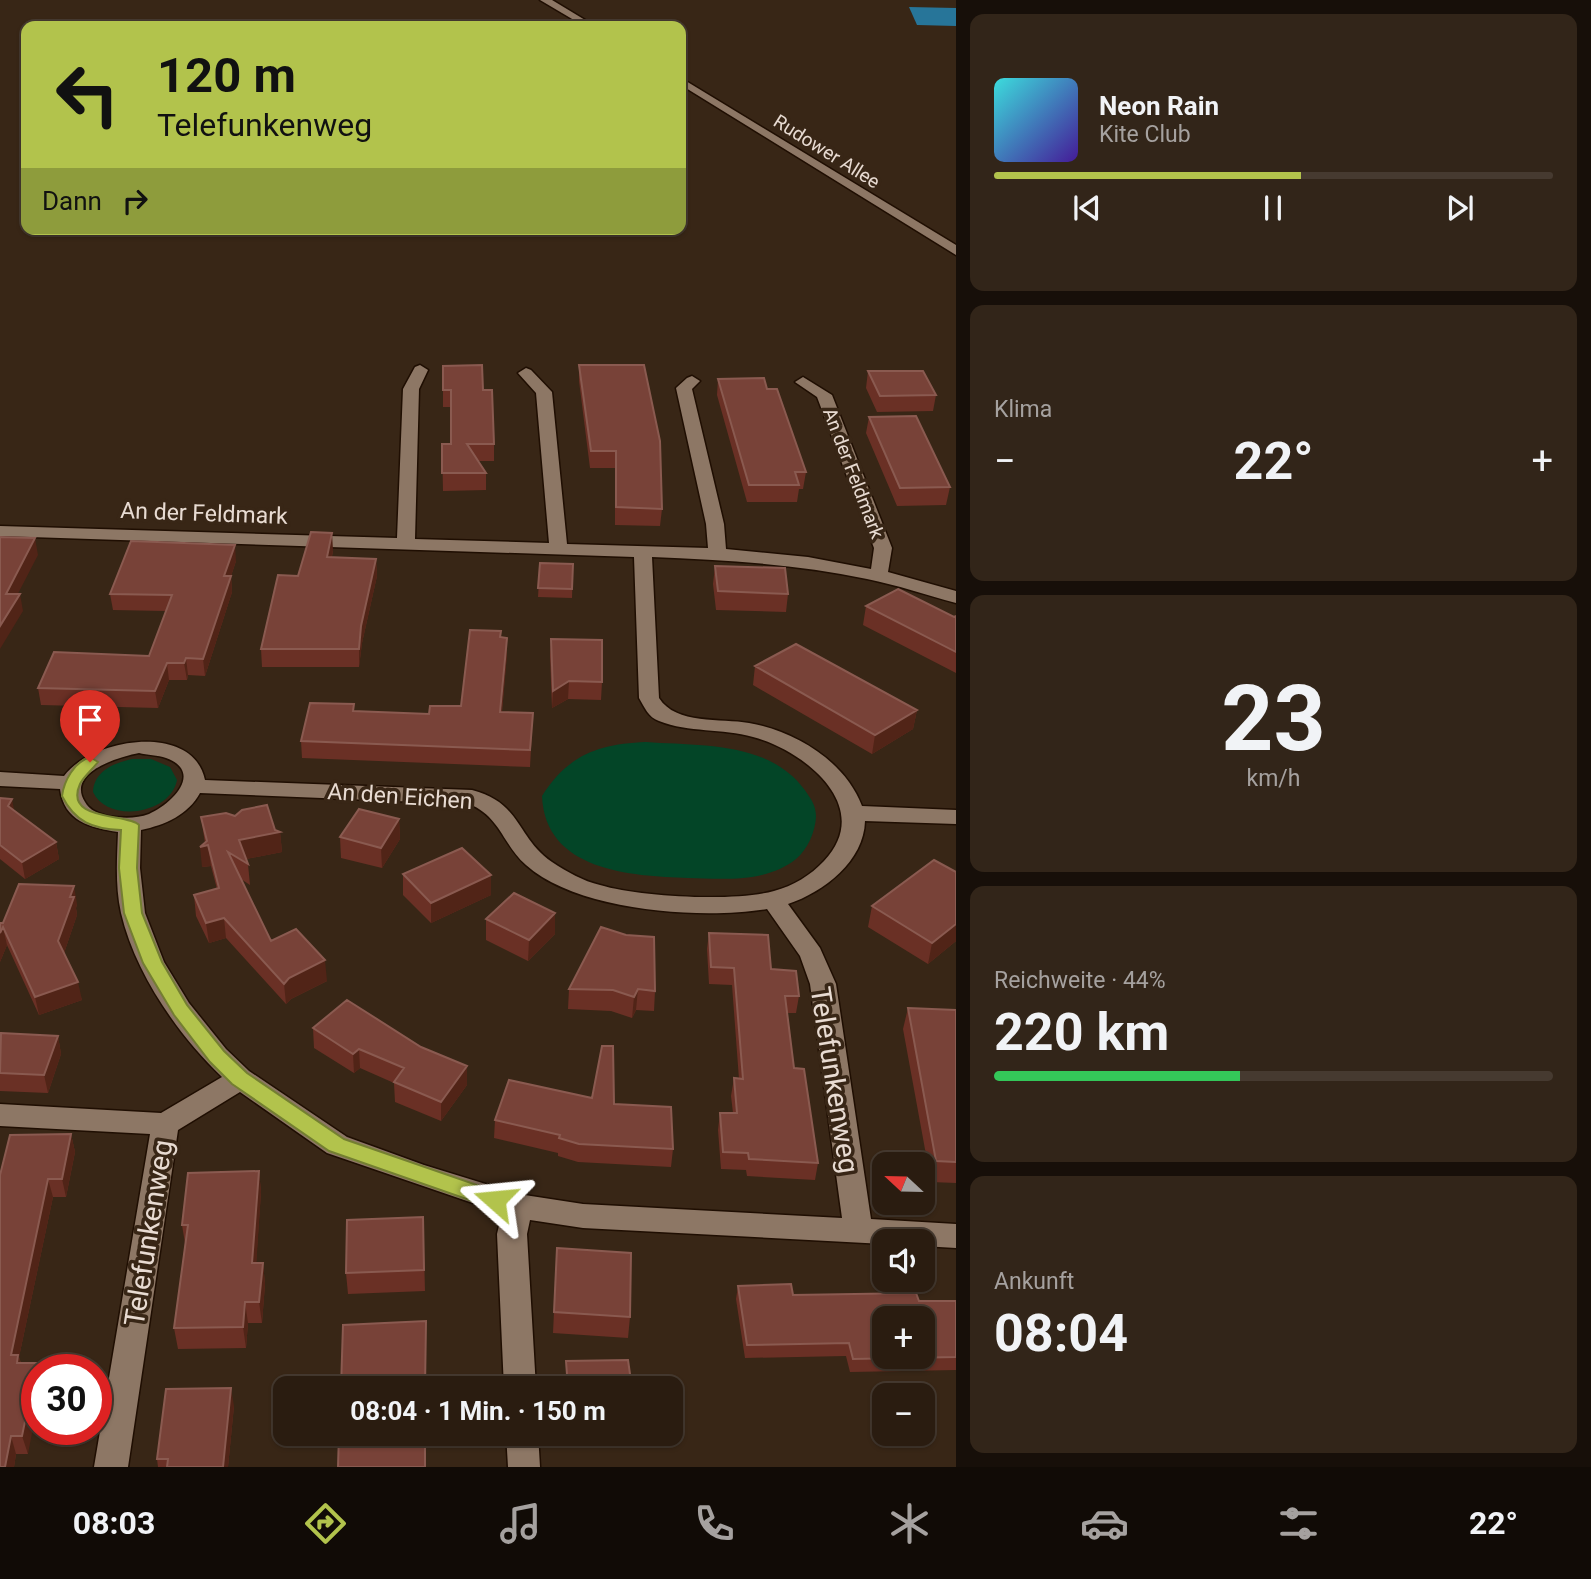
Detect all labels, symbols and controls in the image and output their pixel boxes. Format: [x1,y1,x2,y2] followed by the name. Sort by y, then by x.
[157,47,296,104] text: 120 m
[42,49,133,140] icon: left
[1099,91,1219,121] text: Neon Rain
[157,106,372,144] text: Telefunkenweg
[769,110,884,193] street label: Rudower Allee
[1099,121,1191,148] text: Kite Club
[116,182,154,220] icon: right
[42,186,102,216] text: Dann
[1068,189,1106,227] icon: previous
[1254,189,1292,227] icon: pause
[1441,189,1479,227] icon: next
[994,396,1052,423] text: Klima
[818,404,889,542] street label: An der Feldmark
[1234,431,1314,492] text: 22°
[994,439,1016,483] text: −
[1531,439,1553,483] text: +
[120,497,288,530] street label: An der Feldmark
[1221,666,1326,772] text: 23
[60,690,120,762] pin
[71,701,109,739] icon: arrive
[1247,765,1301,792] text: km/h
[327,778,473,815] street label: An den Eichen
[994,967,1166,994] text: Reichweite · 44%
[803,984,866,1176] street label: Telefunkenweg
[994,1002,1169,1063] text: 220 km
[117,1137,180,1329] street label: Telefunkenweg
[872,1152,934,1214] north arrow
[872,1152,935,1446] map controls
[458,1163,532,1237] position arrow
[872,1229,935,1292] button: sound
[994,1268,1074,1295] text: Ankunft
[994,1303,1128,1364] text: 08:04
[872,1306,935,1369] button: +
[21,1354,112,1445] speed limit sign: 30
[872,1383,935,1446] button: −
[350,1396,606,1426] text: 08:04 · 1 Min. · 150 m
[301,1499,350,1548] icon: directions
[496,1499,545,1548] icon: music
[690,1499,739,1548] icon: phone
[885,1499,934,1548] icon: climate
[1080,1499,1129,1548] icon: car
[1274,1499,1323,1548] icon: filters
[73,1504,155,1542] text: 08:03
[1469,1504,1518,1542] text: 22°

